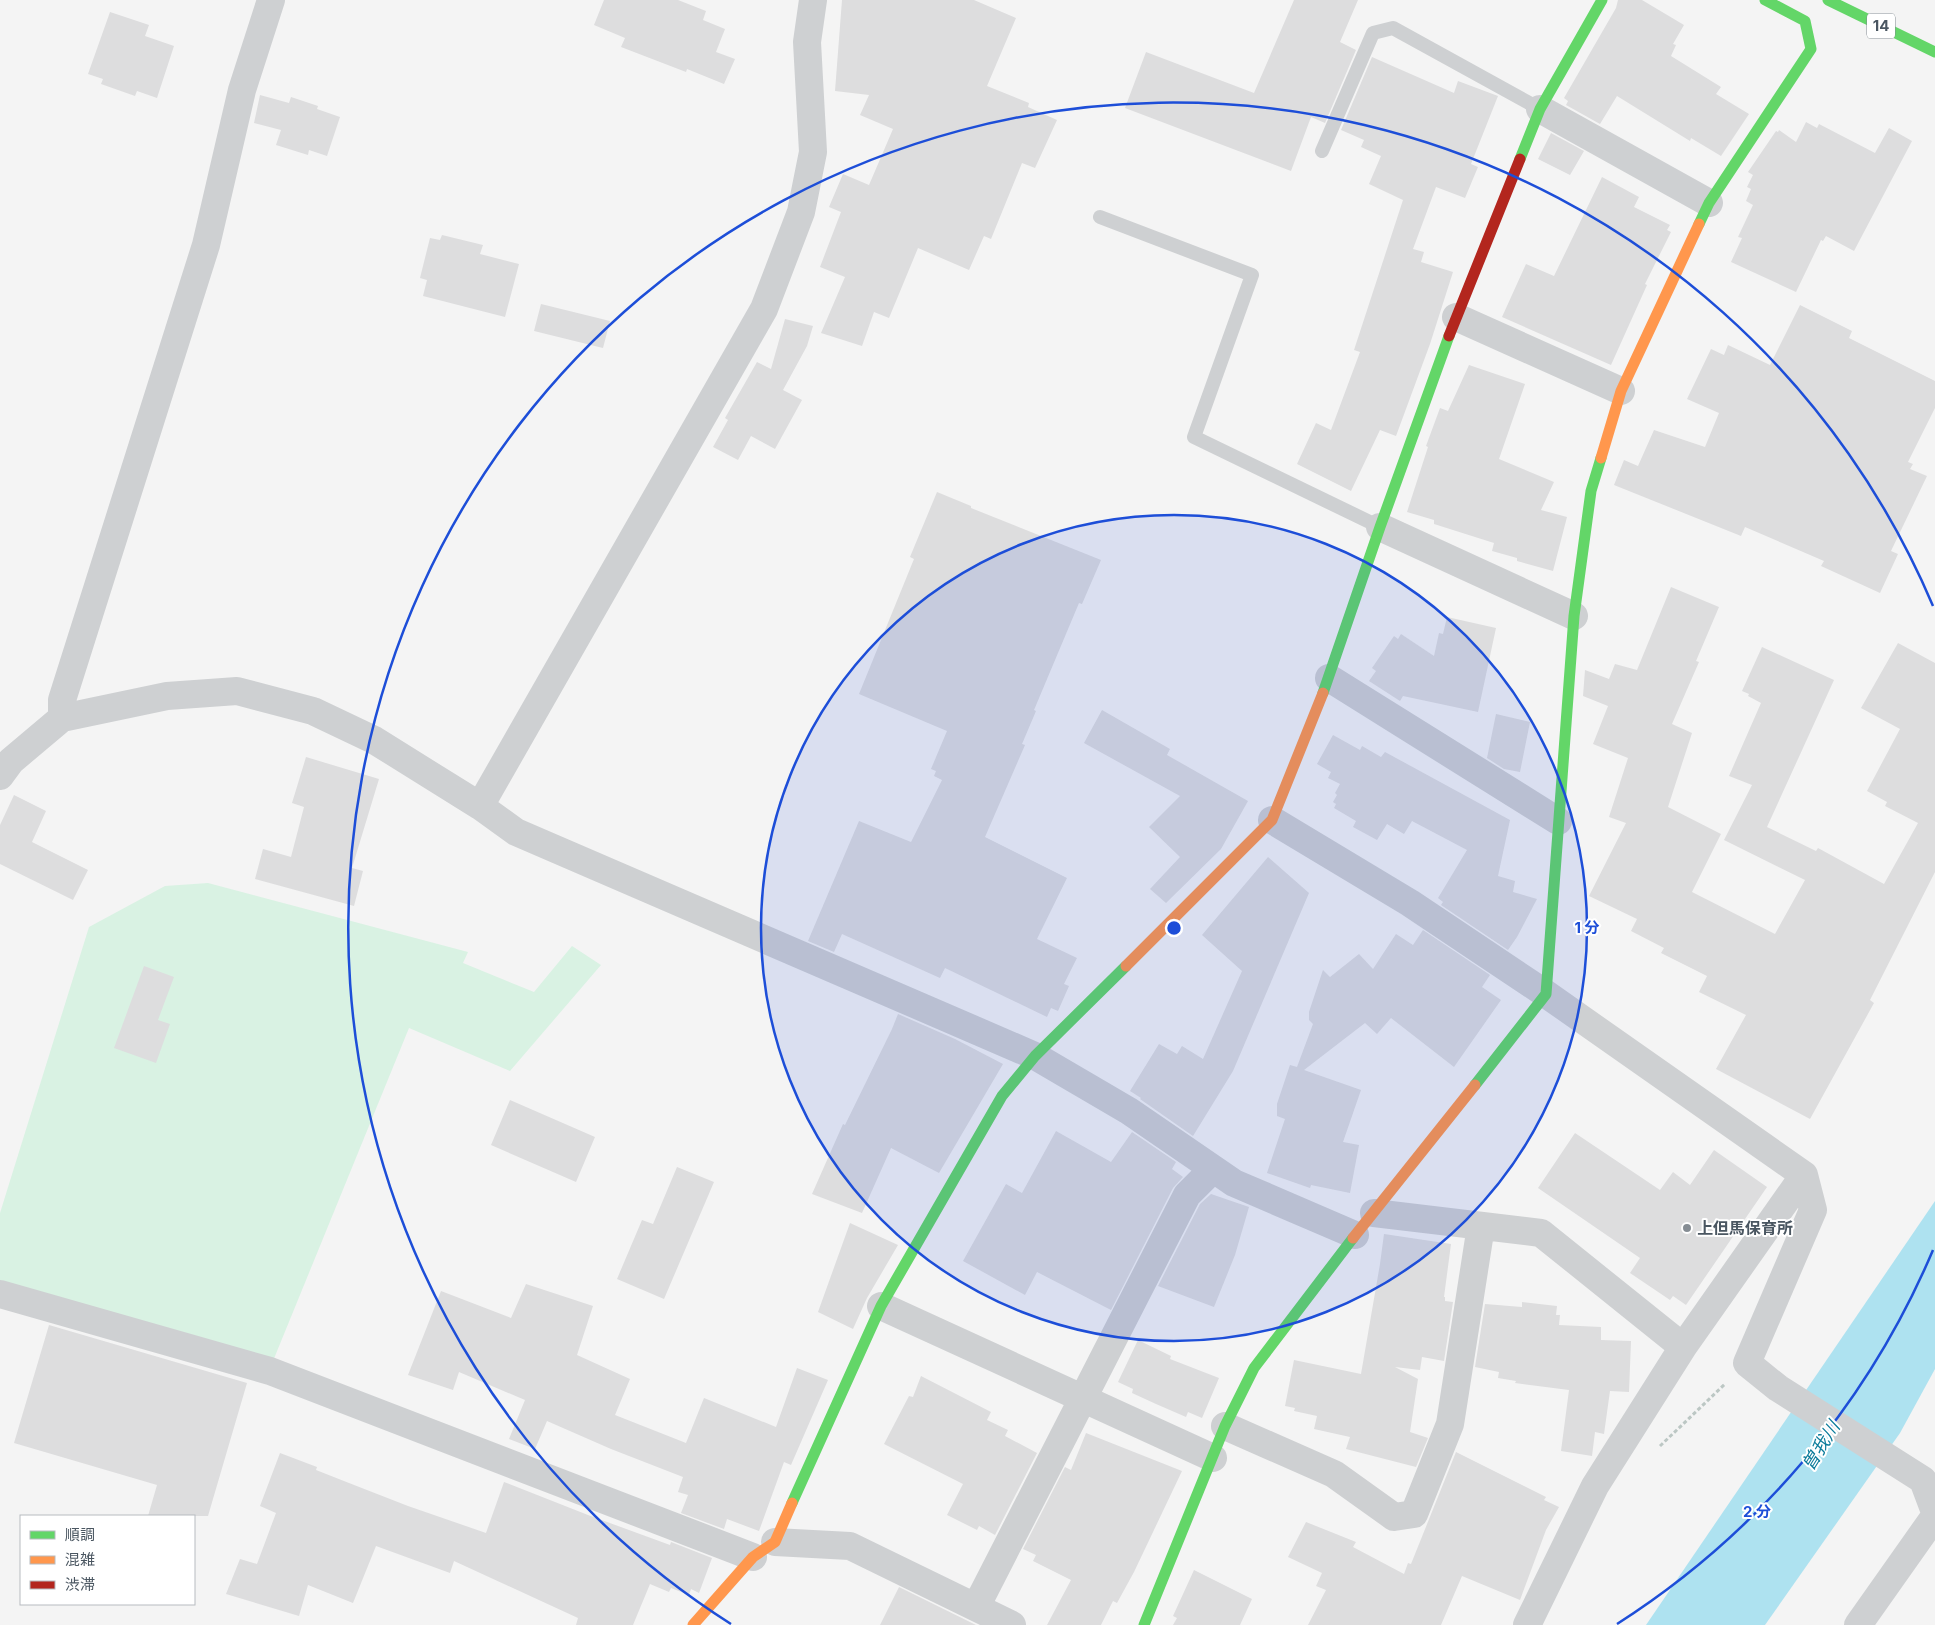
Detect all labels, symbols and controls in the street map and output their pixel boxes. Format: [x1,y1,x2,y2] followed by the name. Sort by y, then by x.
[1867,14,1895,38] road number: 14
[1574,918,1600,937] text: 1 分
[1165,919,1183,937] centre of rings
[1697,1218,1793,1238] place label: 上但馬保育所
[1681,1222,1693,1234] marker: 上但馬保育所
[1797,1416,1845,1474] water label: 曽我川
[1743,1502,1771,1521] text: 2 分
[20,1515,195,1605] legend
[65,1525,95,1544] text: 順調
[65,1550,95,1569] text: 混雑
[65,1575,95,1594] text: 渋滞

